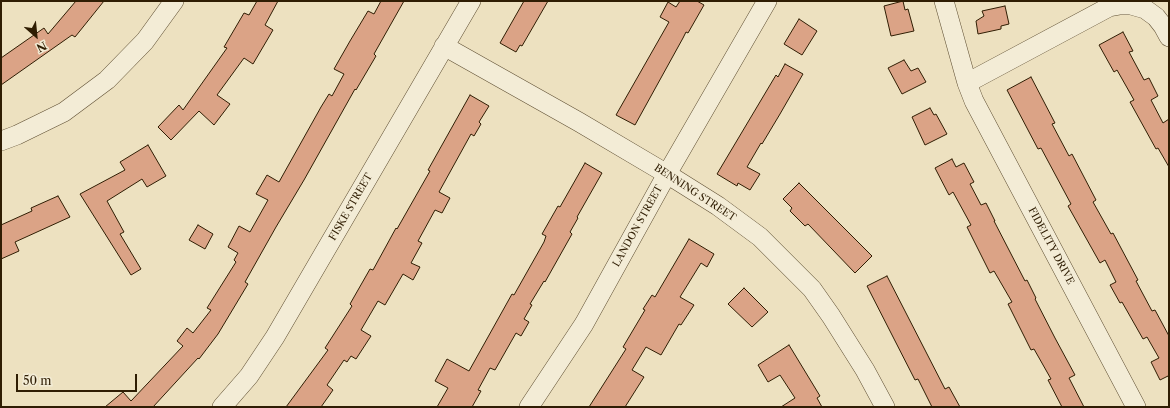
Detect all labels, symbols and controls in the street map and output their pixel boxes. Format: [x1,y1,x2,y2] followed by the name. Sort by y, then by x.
[16,16,56,56] north arrow
[34,38,49,55] text: N
[652,162,738,224] street label: BENNING STREET
[327,171,375,243] street label: FISKE STREET
[611,183,665,269] street label: LANDON STREET
[1026,205,1076,287] street label: FIDELITY DRIVE
[18,366,139,392] scale bar
[23,373,52,388] text: 50 m

